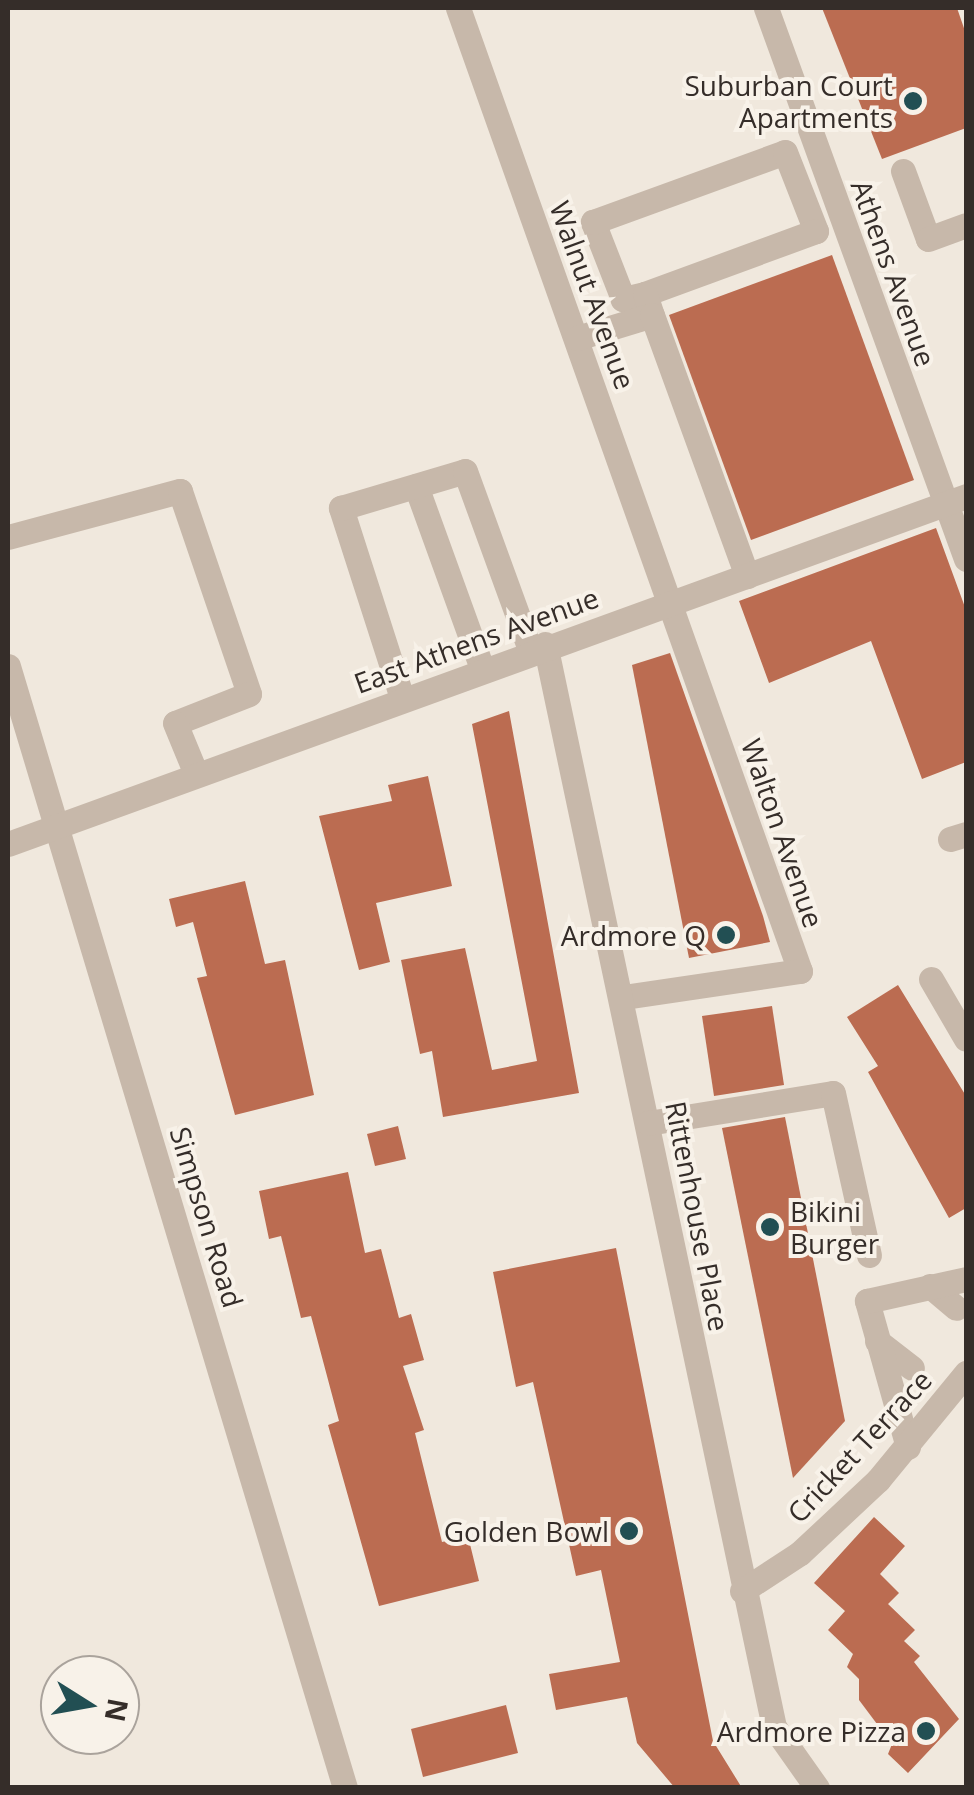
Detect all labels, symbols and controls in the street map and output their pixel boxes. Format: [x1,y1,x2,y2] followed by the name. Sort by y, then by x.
[685,68,893,134] place label: Suburban Court Apartments
[902,90,924,112] marker: Suburban Court Apartments
[845,175,943,371] street label: Athens Avenue
[543,196,643,394] street label: Walnut Avenue
[349,580,603,700] street label: East Athens Avenue
[735,734,831,932] street label: Walton Avenue
[561,918,706,952] place label: Ardmore Q
[715,924,737,946] marker: Ardmore Q
[659,1098,737,1334] street label: Rittenhouse Place
[164,1123,250,1311] street label: Simpson Road
[790,1194,879,1260] place label: Bikini Burger
[759,1216,781,1238] marker: Bikini Burger
[780,1363,938,1529] street label: Cricket Terrace
[444,1514,609,1548] place label: Golden Bowl
[618,1520,640,1542] marker: Golden Bowl
[40,1655,140,1755] north arrow
[97,1696,138,1725] text: N
[717,1714,906,1748] place label: Ardmore Pizza
[915,1720,937,1742] marker: Ardmore Pizza

